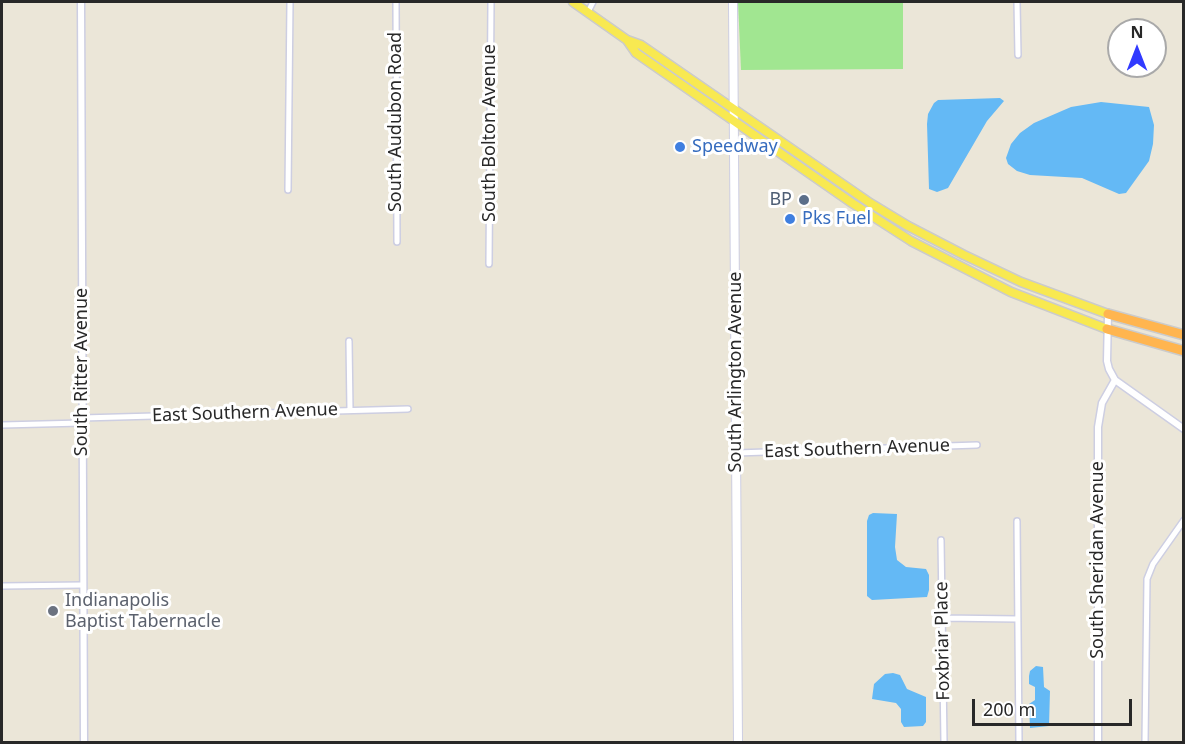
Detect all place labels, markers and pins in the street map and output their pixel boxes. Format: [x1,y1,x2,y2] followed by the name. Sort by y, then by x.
[692,136,778,158] place label: Speedway
[673,140,687,154] marker: Speedway
[769,189,792,211] place label: BP
[797,193,811,207] marker: BP
[802,208,871,230] place label: Pks Fuel
[783,212,797,226] marker: Pks Fuel
[65,590,221,632] place label: Indianapolis Baptist Tabernacle
[46,604,60,618] marker: Indianapolis Baptist Tabernacle

